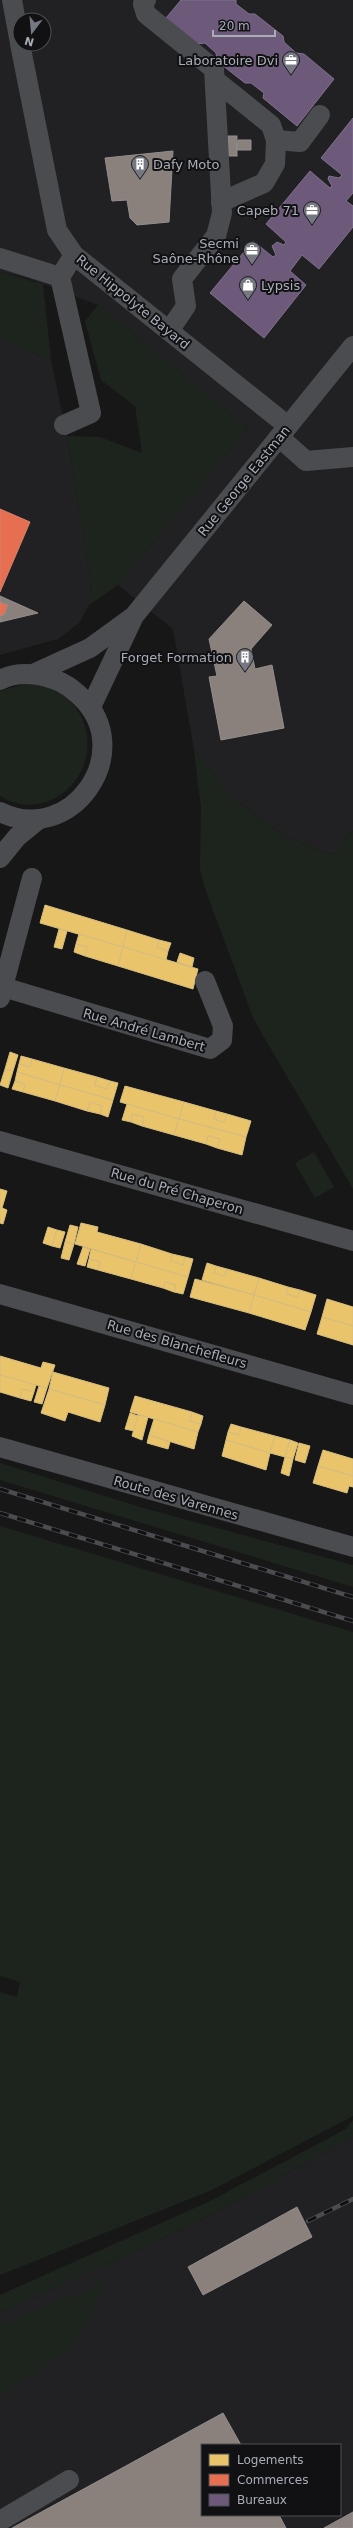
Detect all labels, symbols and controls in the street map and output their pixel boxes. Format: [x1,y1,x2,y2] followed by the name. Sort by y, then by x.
[12,12,52,52] north arrow
[213,12,275,38] scale bar
[219,19,250,33] text: 20 m
[23,34,36,49] text: N
[281,50,301,75] office icon: Laboratoire Dvi
[178,53,278,68] place label: Laboratoire Dvi
[130,154,150,179] building icon: Dafy Moto
[153,157,219,172] place label: Dafy Moto
[302,200,322,225] office icon: Capeb 71
[237,203,299,218] place label: Capeb 71
[152,236,239,266] place label: Secmi Saône-Rhône
[242,240,262,265] office icon: Secmi Saône-Rhône
[73,252,193,352] street label: Rue Hippolyte Bayard
[238,275,258,300] shop icon: Lypsis
[261,278,300,293] place label: Lypsis
[195,423,293,539] street label: Rue George Eastman
[235,647,255,672] building icon: Forget Formation
[121,650,232,665] place label: Forget Formation
[81,1005,207,1055] street label: Rue André Lambert
[109,1165,245,1217] street label: Rue du Pré Chaperon
[105,1317,249,1371] street label: Rue des Blanchefleurs
[112,1473,240,1523] street label: Route des Varennes
[201,2444,341,2516] legend
[237,2453,303,2467] text: Logements
[237,2473,308,2487] text: Commerces
[237,2493,287,2507] text: Bureaux

